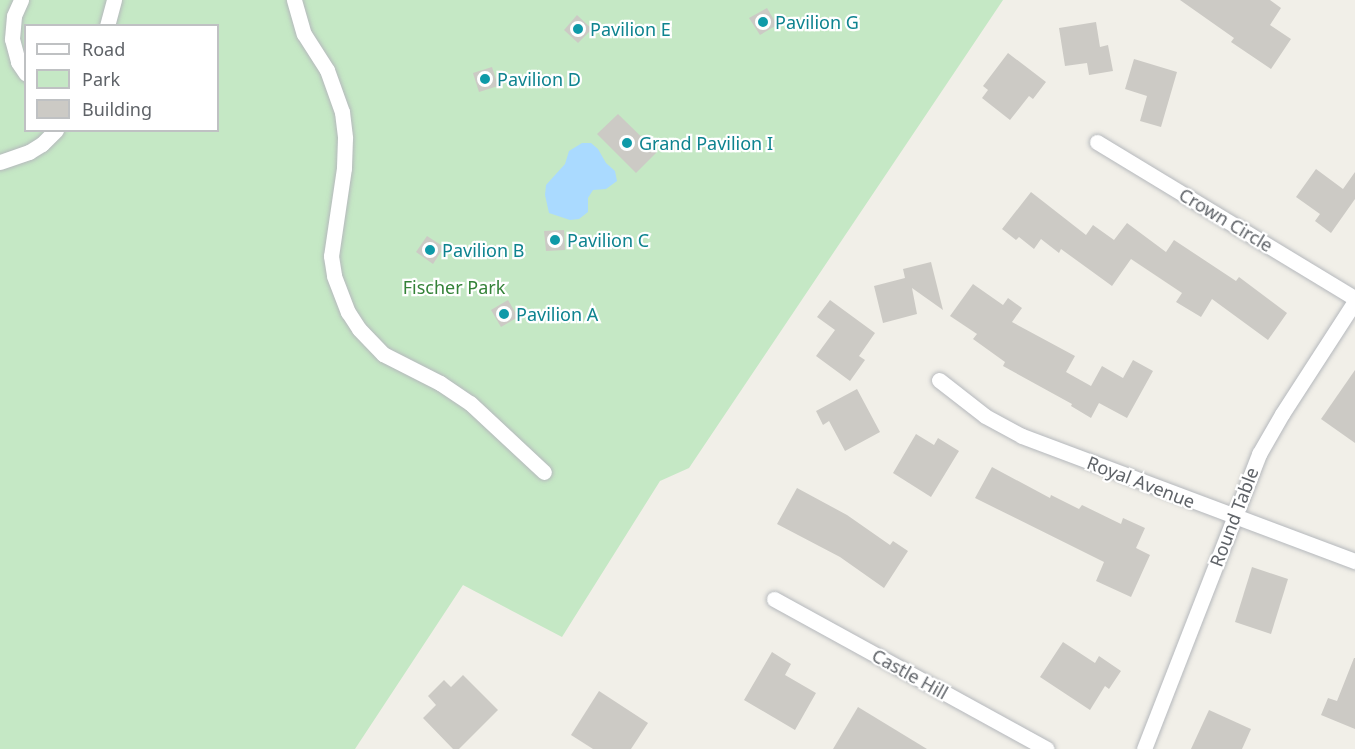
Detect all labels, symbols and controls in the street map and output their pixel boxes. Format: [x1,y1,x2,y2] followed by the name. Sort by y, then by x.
[775,11,859,33] place label: Pavilion G
[756,15,770,29] marker: Pavilion G
[590,18,671,40] place label: Pavilion E
[571,22,585,36] marker: Pavilion E
[24,24,219,132] legend
[82,37,125,61] text: Road
[82,67,120,91] text: Park
[497,68,581,90] place label: Pavilion D
[478,72,492,86] marker: Pavilion D
[82,97,152,121] text: Building
[639,132,773,154] place label: Grand Pavilion I
[620,136,634,150] marker: Grand Pavilion I
[1175,184,1277,256] street label: Crown Circle
[567,229,649,251] place label: Pavilion C
[548,233,562,247] marker: Pavilion C
[442,239,524,261] place label: Pavilion B
[423,243,437,257] marker: Pavilion B
[403,276,505,298] park label: Fischer Park
[516,303,598,325] place label: Pavilion A
[497,307,511,321] marker: Pavilion A
[1084,452,1198,512] street label: Royal Avenue
[1205,464,1263,570] street label: Round Table
[868,644,952,704] street label: Castle Hill

